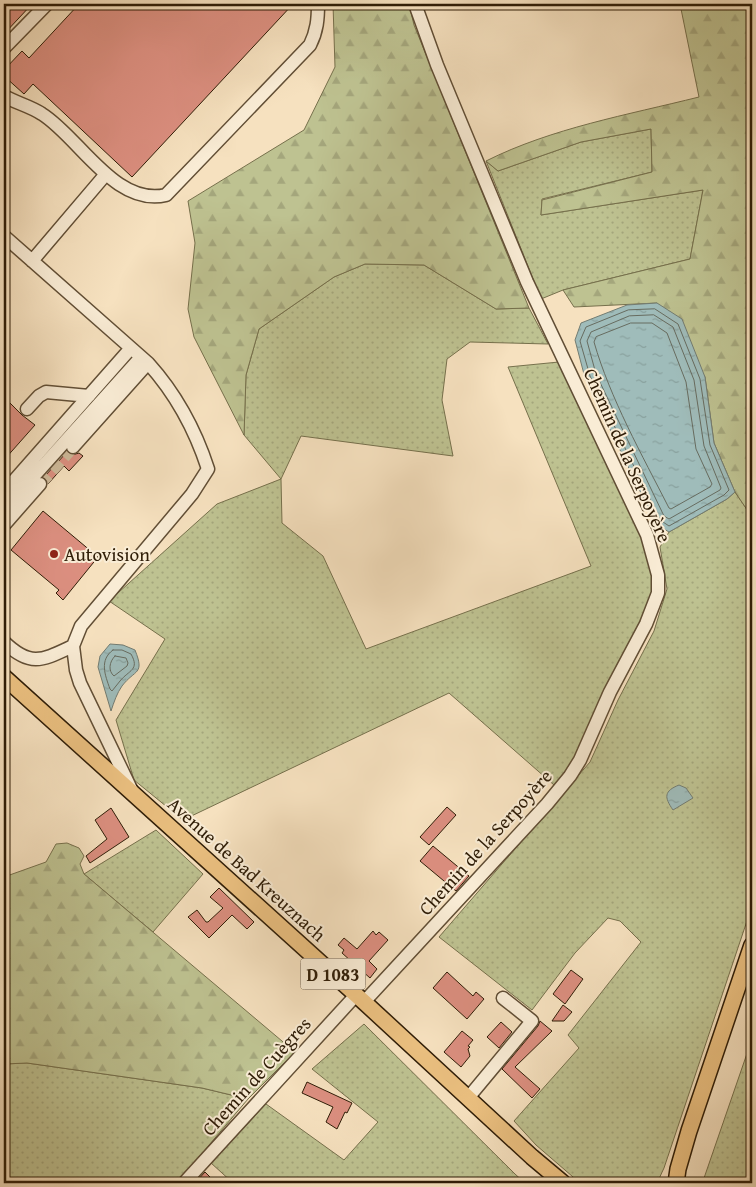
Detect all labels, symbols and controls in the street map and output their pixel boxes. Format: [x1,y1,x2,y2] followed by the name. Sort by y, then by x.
[577,363,679,547] street label: Chemin de la Serpoyère
[64,540,150,568] place label: Autovision
[48,548,60,560] marker: Autovision
[412,763,558,921] street label: Chemin de la Serpoyère
[162,790,333,948] street label: Avenue de Bad Kreuznach
[300,959,366,990] road number: D 1083
[195,1010,317,1142] street label: Chemin de Cuègres

